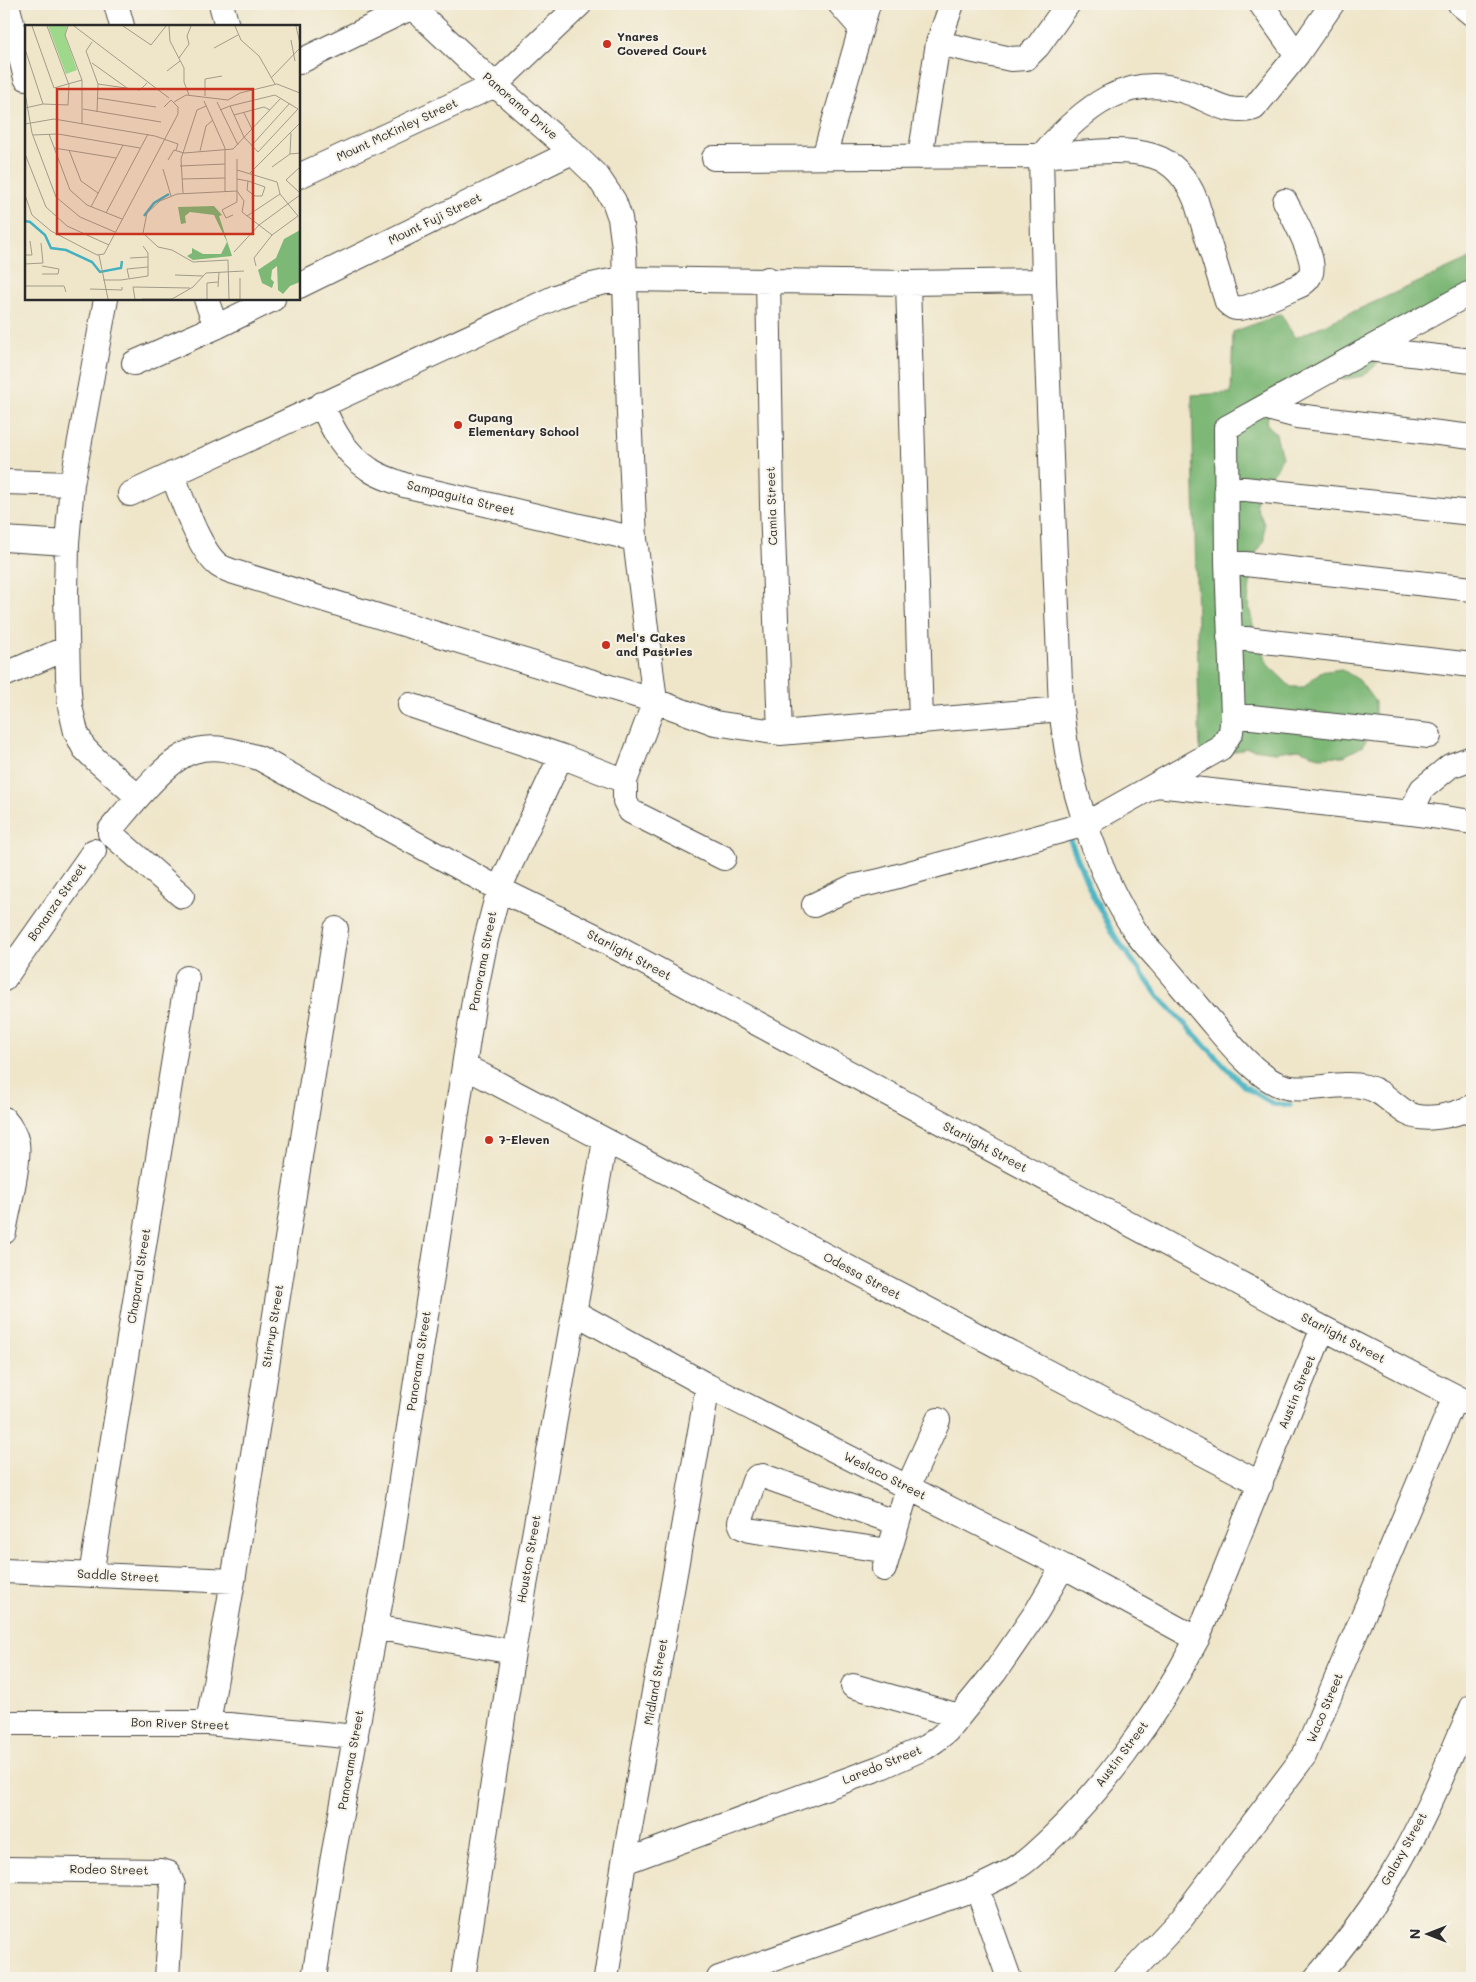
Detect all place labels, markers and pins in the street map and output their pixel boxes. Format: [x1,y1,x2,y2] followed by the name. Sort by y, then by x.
[617,28,707,58] place label: Ynares Covered Court
[601,38,613,50] marker: Ynares Covered Court
[468,409,579,439] place label: Cupang Elementary School
[452,419,464,431] marker: Cupang Elementary School
[616,629,693,659] place label: Mel's Cakes and Pastries
[600,639,612,651] marker: Mel's Cakes and Pastries
[499,1131,549,1147] place label: 7-Eleven
[483,1134,495,1146] marker: 7-Eleven

